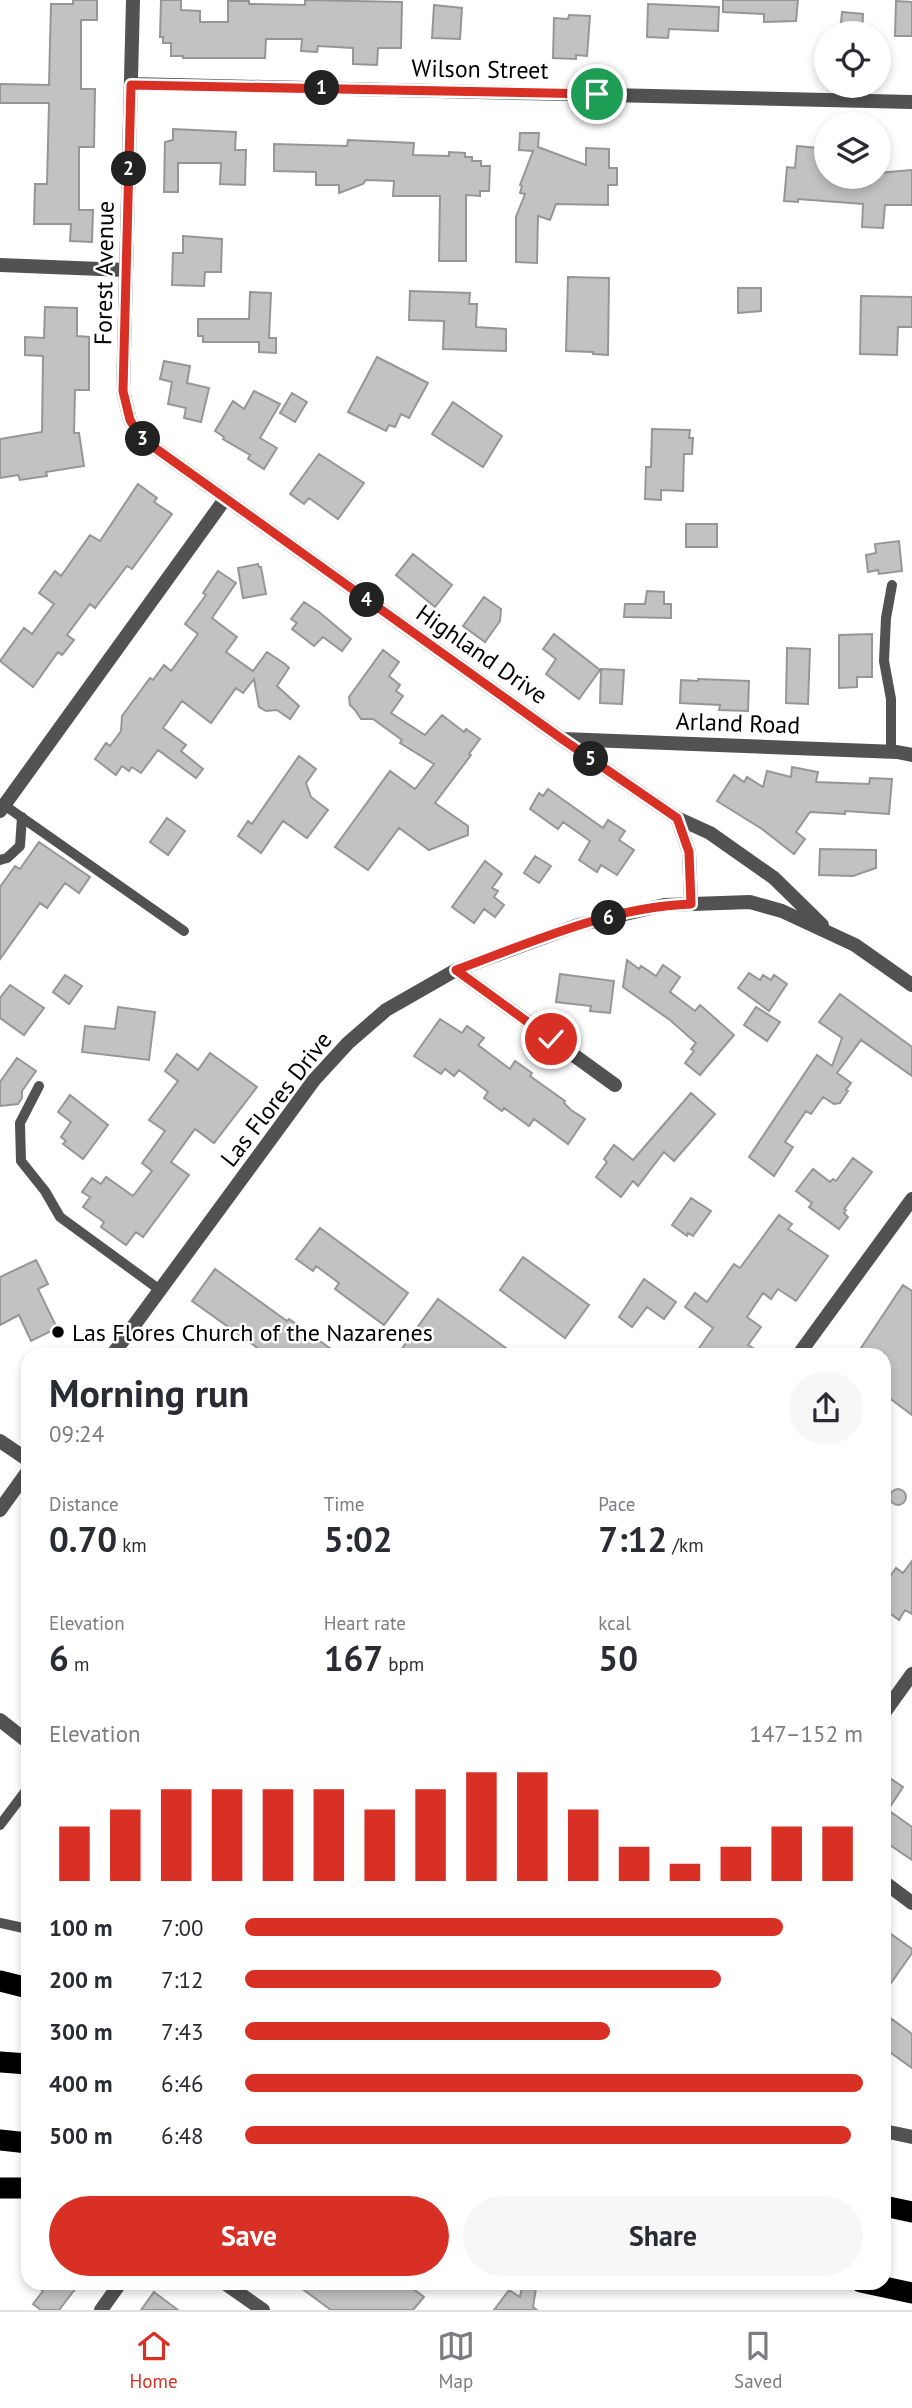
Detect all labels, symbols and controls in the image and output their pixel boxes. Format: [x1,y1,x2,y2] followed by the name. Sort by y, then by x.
[814,21,891,189] map controls
[814,21,891,98] button: locate
[411,52,549,86] street label: Wilson Street
[567,64,627,124] pin
[304,70,340,106] pin: 1
[316,75,327,99] text: 1
[578,75,616,113] icon: arrive
[814,112,891,189] button: layers
[111,152,146,186] pin: 2
[123,156,134,180] text: 2
[87,201,121,345] street label: Forest Avenue
[125,422,160,457] pin: 3
[137,426,148,450] text: 3
[350,582,384,618] pin: 4
[361,587,372,611] text: 4
[410,597,554,711] street label: Highland Drive
[675,705,801,741] street label: Arland Road
[574,742,608,776] pin: 5
[585,746,596,770] text: 5
[592,900,626,936] pin: 6
[603,905,614,929] text: 6
[521,1009,581,1069] pin
[532,1020,570,1058] icon: check
[214,1025,338,1173] street label: Las Flores Drive
[72,1317,433,1348] place label: Las Flores Church of the Nazarenes
[50,1324,66,1340] marker: Las Flores Church of the Nazarenes
[49,1368,249,1417] text: Morning run
[789,1371,863,1445] button: share
[49,1419,104,1448] text: 09:24
[49,1492,119,1516] text: Distance
[324,1492,364,1516] text: Time
[598,1492,636,1516] text: Pace
[49,1516,117,1562] text: 0.70
[324,1516,393,1562] text: 5:02
[598,1516,667,1562] text: 7:12
[117,1533,147,1557] text: km
[667,1533,704,1557] text: /km
[49,1611,125,1635] text: Elevation
[324,1611,406,1635] text: Heart rate
[598,1611,631,1635] text: kcal
[49,1635,69,1681] text: 6
[324,1635,383,1681] text: 167
[598,1635,638,1681] text: 50
[69,1652,89,1676] text: m
[383,1652,424,1676] text: bpm
[49,1719,141,1748] text: Elevation
[749,1719,863,1748] text: 147–152 m
[49,1913,112,1942] text: 100 m
[161,1913,204,1942] text: 7:00
[49,1965,112,1994] text: 200 m
[161,1965,204,1994] text: 7:12
[49,2017,112,2046] text: 300 m
[161,2017,204,2046] text: 7:43
[49,2069,112,2098] text: 400 m
[161,2069,204,2098] text: 6:46
[49,2121,112,2150] text: 500 m
[161,2121,204,2150] text: 6:48
[49,2196,449,2276] button: Save
[463,2196,863,2276] button: Share
[130,2327,178,2393] tab: Home
[437,2327,475,2393] tab: Map
[734,2327,782,2393] tab: Saved

